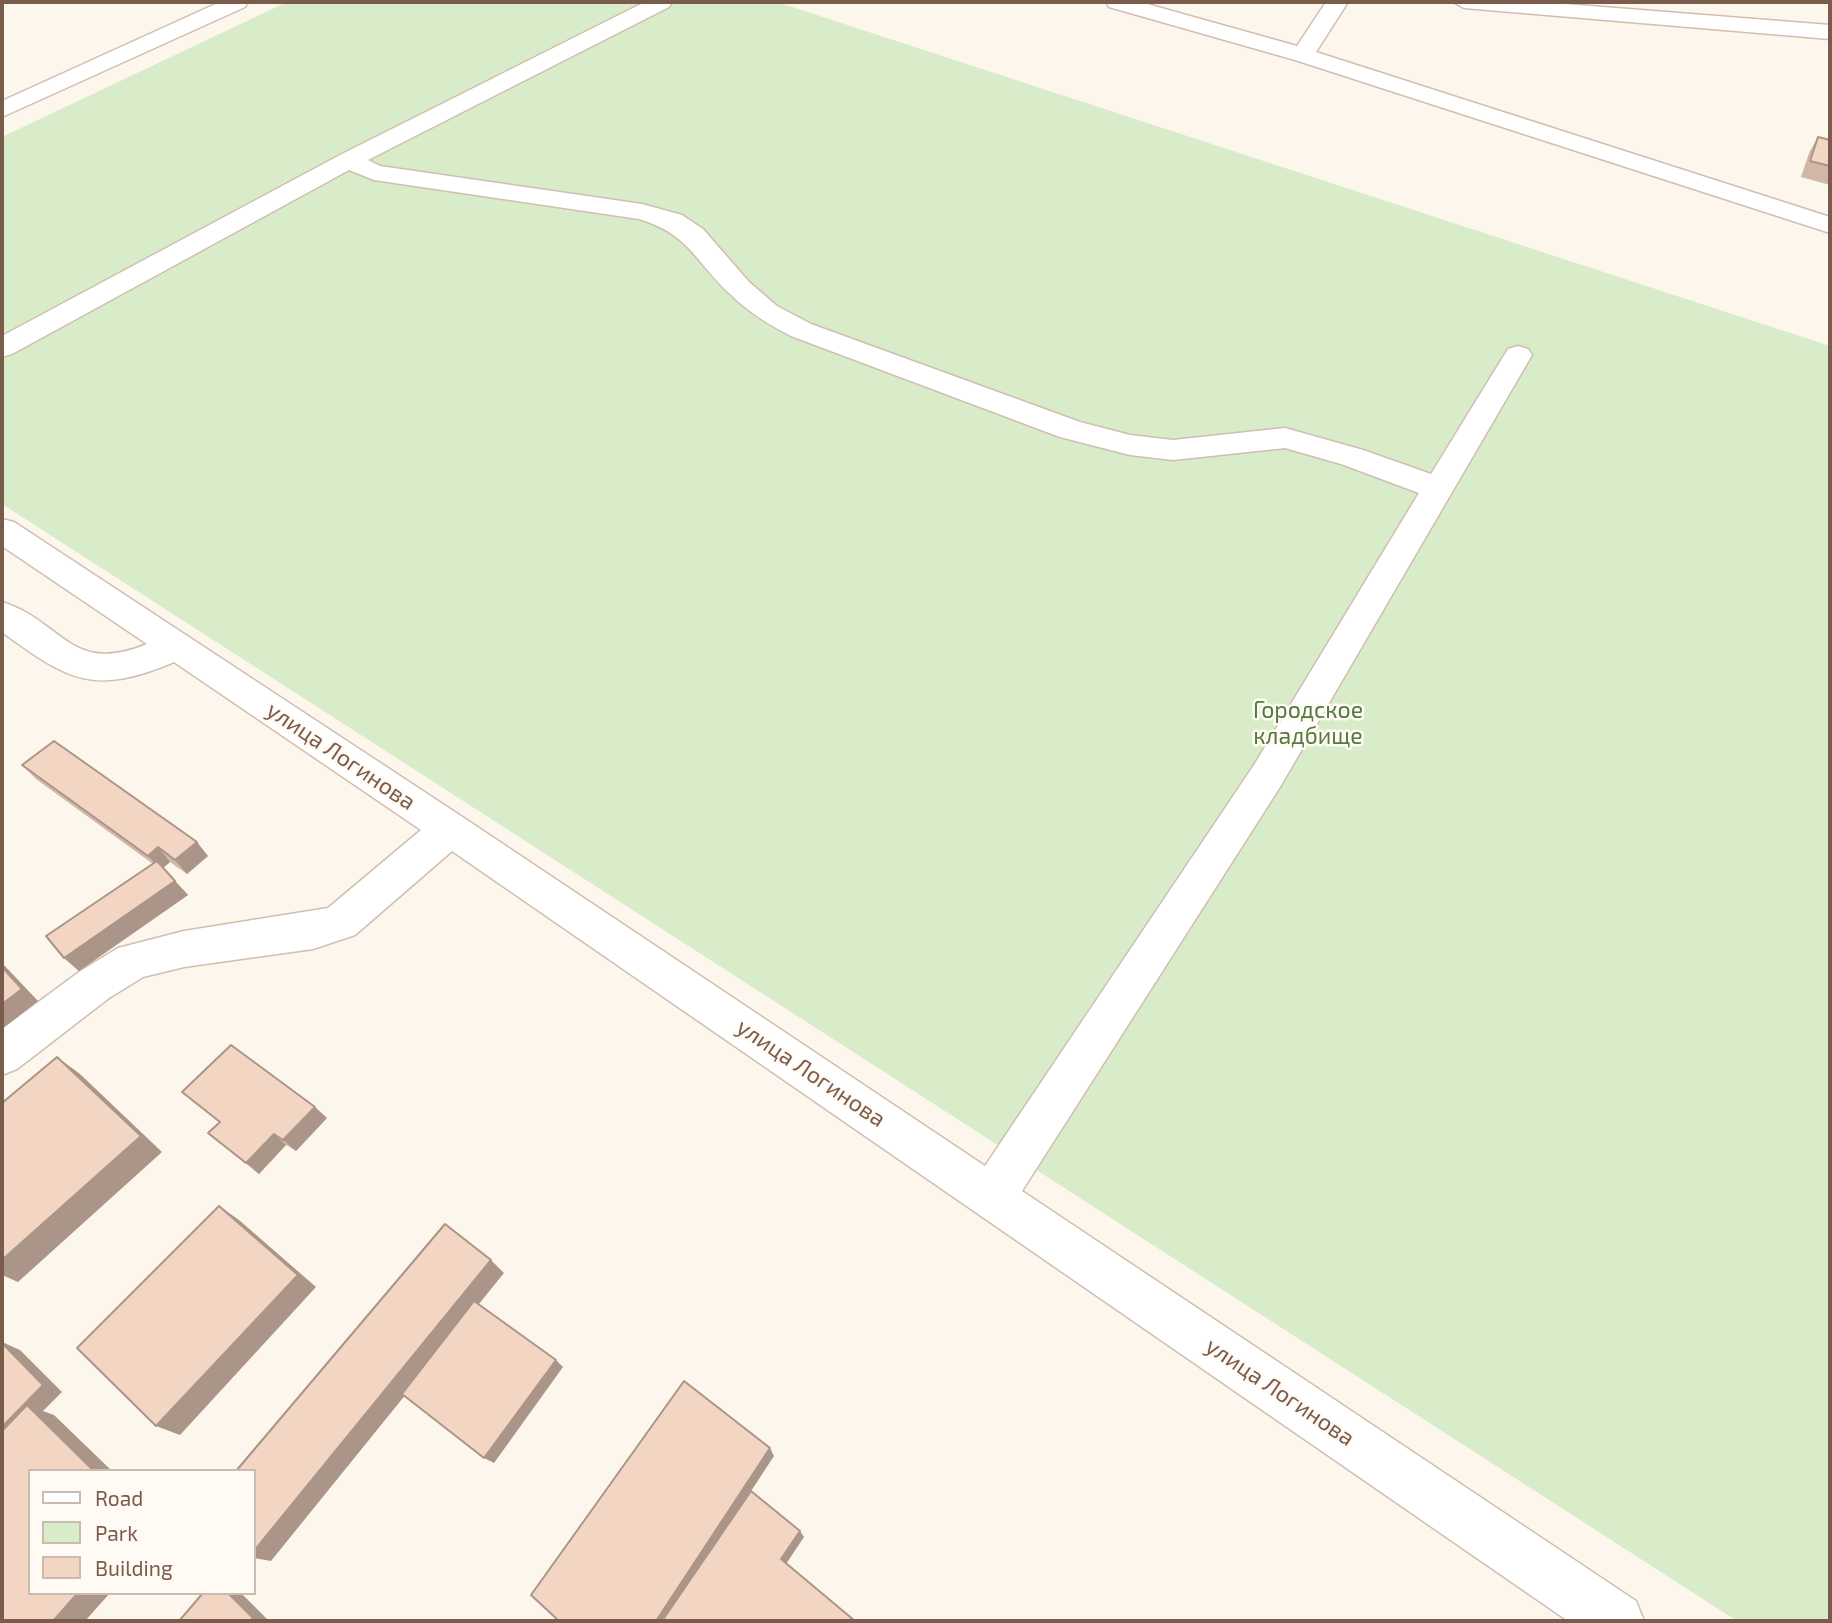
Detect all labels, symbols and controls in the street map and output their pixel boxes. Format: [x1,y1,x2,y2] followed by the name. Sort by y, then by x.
[261,696,421,816] street label: улица Логинова
[1253,696,1363,750] park label: Городское кладбище
[731,1013,891,1133] street label: улица Логинова
[1200,1332,1360,1452] street label: улица Логинова
[28,1469,256,1595] legend
[95,1485,143,1510] text: Road
[95,1520,138,1545] text: Park
[95,1555,173,1580] text: Building

